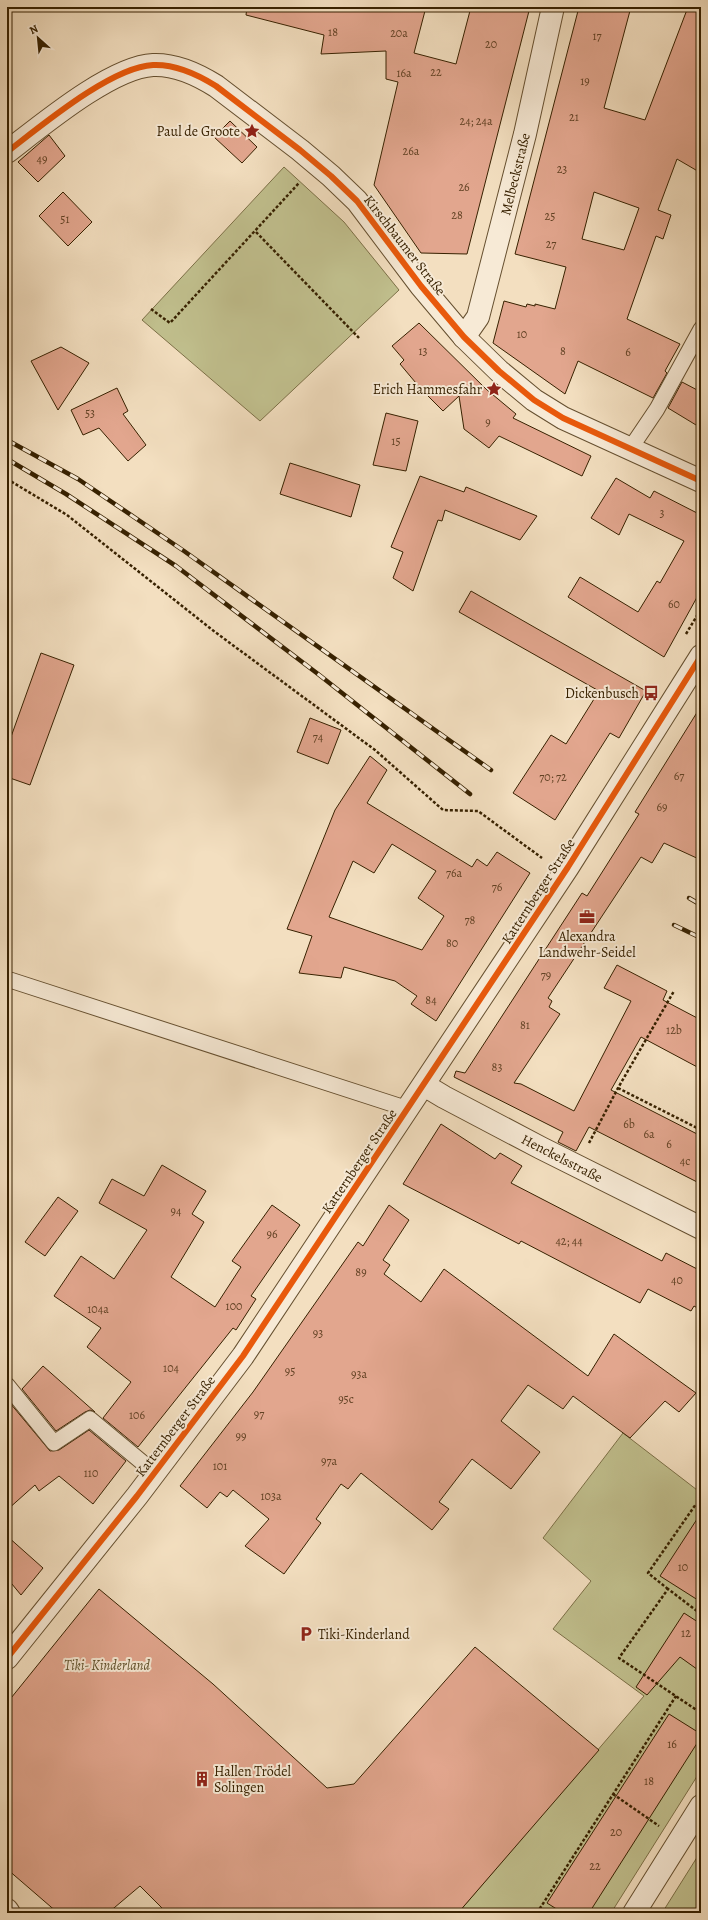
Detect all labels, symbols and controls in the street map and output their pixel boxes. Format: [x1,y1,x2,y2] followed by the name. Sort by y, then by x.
[18,18,58,58] north arrow
[27,21,41,38] text: N
[328,24,338,40] house number: 18
[390,25,408,41] house number: 20a
[592,28,603,44] house number: 17
[485,36,497,52] house number: 20
[430,64,442,80] house number: 22
[396,65,412,81] house number: 16a
[580,73,590,89] house number: 19
[569,109,579,125] house number: 21
[459,113,493,129] house number: 24; 24a
[157,122,240,141] place label: Paul de Groote
[243,122,261,140] place icon: Paul de Groote
[496,131,535,217] street label: Melbeckstraße
[403,143,420,159] house number: 26a
[37,151,47,167] house number: 49
[557,161,567,177] house number: 23
[458,179,470,195] house number: 26
[359,191,450,300] street label: Kirschbaumer Straße
[451,207,463,223] house number: 28
[545,208,555,224] house number: 25
[60,211,70,227] house number: 51
[546,236,557,252] house number: 27
[517,326,527,342] house number: 10
[418,343,428,359] house number: 13
[560,343,566,359] house number: 8
[625,344,631,360] house number: 6
[373,380,483,399] place label: Erich Hammesfahr
[485,380,503,398] place icon: Erich Hammesfahr
[85,405,95,421] house number: 53
[485,414,491,430] house number: 9
[391,433,401,449] house number: 15
[660,505,665,521] house number: 3
[668,596,680,612] house number: 60
[565,684,640,703] place label: Dickenbusch
[642,684,660,702] bus stop icon: Dickenbusch
[313,729,324,745] house number: 74
[674,768,685,784] house number: 67
[539,769,567,785] house number: 70; 72
[656,799,668,815] house number: 69
[497,835,580,948] street label: Katternberger Straße
[446,865,462,881] house number: 76a
[492,879,503,895] house number: 76
[578,908,596,926] office icon: Alexandra Landwehr-Seidel
[465,912,476,928] house number: 78
[538,927,636,962] place label: Alexandra Landwehr-Seidel
[446,935,458,951] house number: 80
[541,967,551,983] house number: 79
[425,992,437,1008] house number: 84
[520,1017,530,1033] house number: 81
[666,1022,682,1038] house number: 12b
[492,1059,502,1075] house number: 83
[317,1105,401,1217] street label: Katternberger Straße
[623,1116,635,1132] house number: 6b
[643,1126,655,1142] house number: 6a
[518,1130,606,1187] street label: Henckelsstraße
[666,1136,672,1152] house number: 6
[680,1153,690,1169] house number: 4c
[171,1203,182,1219] house number: 94
[266,1226,278,1242] house number: 96
[555,1233,583,1249] house number: 42; 44
[355,1264,367,1280] house number: 89
[671,1272,683,1288] house number: 40
[226,1298,242,1314] house number: 100
[87,1301,109,1317] house number: 104a
[313,1325,323,1341] house number: 93
[163,1360,180,1376] house number: 104
[285,1363,295,1379] house number: 95
[351,1366,367,1382] house number: 93a
[131,1372,220,1481] street label: Katternberger Straße
[338,1391,354,1407] house number: 95c
[254,1406,265,1422] house number: 97
[129,1407,145,1423] house number: 106
[236,1428,246,1444] house number: 99
[321,1453,337,1469] house number: 97a
[213,1458,227,1474] house number: 101
[84,1465,98,1481] house number: 110
[260,1488,282,1504] house number: 103a
[678,1559,688,1575] house number: 10
[297,1625,315,1643] parking icon: Tiki-Kinderland
[318,1625,410,1644] place label: Tiki-Kinderland
[681,1625,691,1641] house number: 12
[64,1656,151,1675] park label: Tiki- Kinderland
[667,1736,677,1752] house number: 16
[214,1762,292,1797] place label: Hallen Trödel Solingen
[193,1770,211,1788] building icon: Hallen Trödel Solingen
[644,1773,654,1789] house number: 18
[610,1824,622,1840] house number: 20
[589,1858,601,1874] house number: 22

